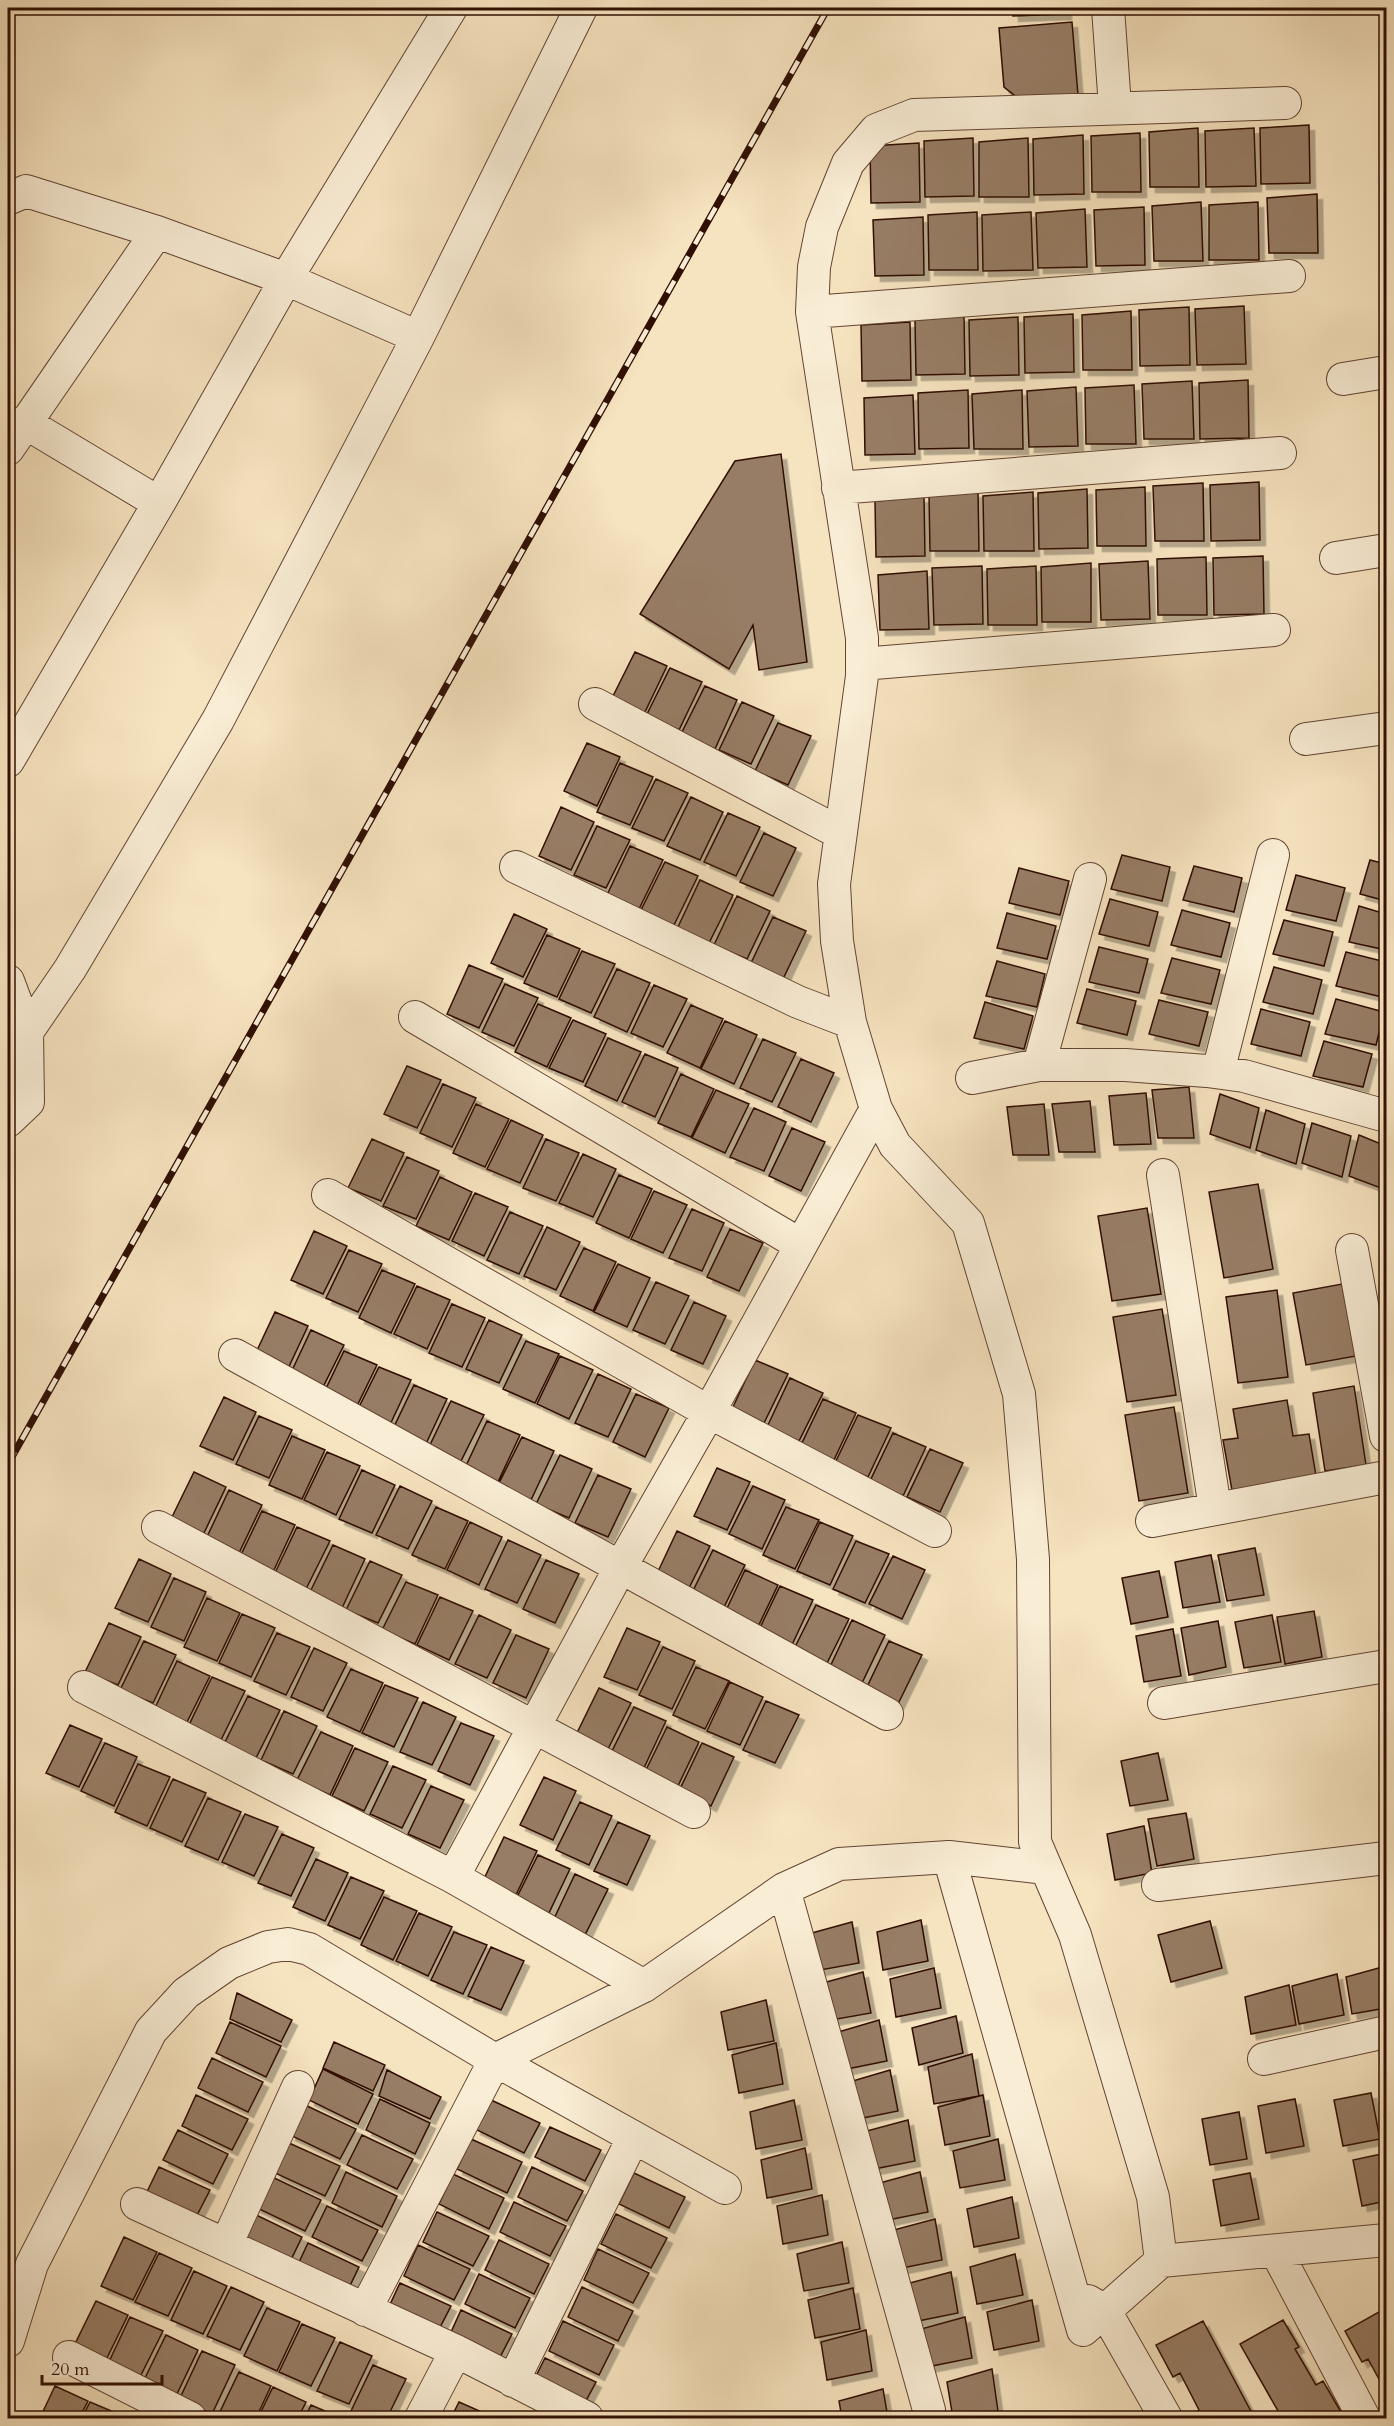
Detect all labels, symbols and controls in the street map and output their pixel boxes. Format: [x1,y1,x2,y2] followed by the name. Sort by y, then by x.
[42,2348,162,2386] scale bar
[51,2357,90,2382] text: 20 m

